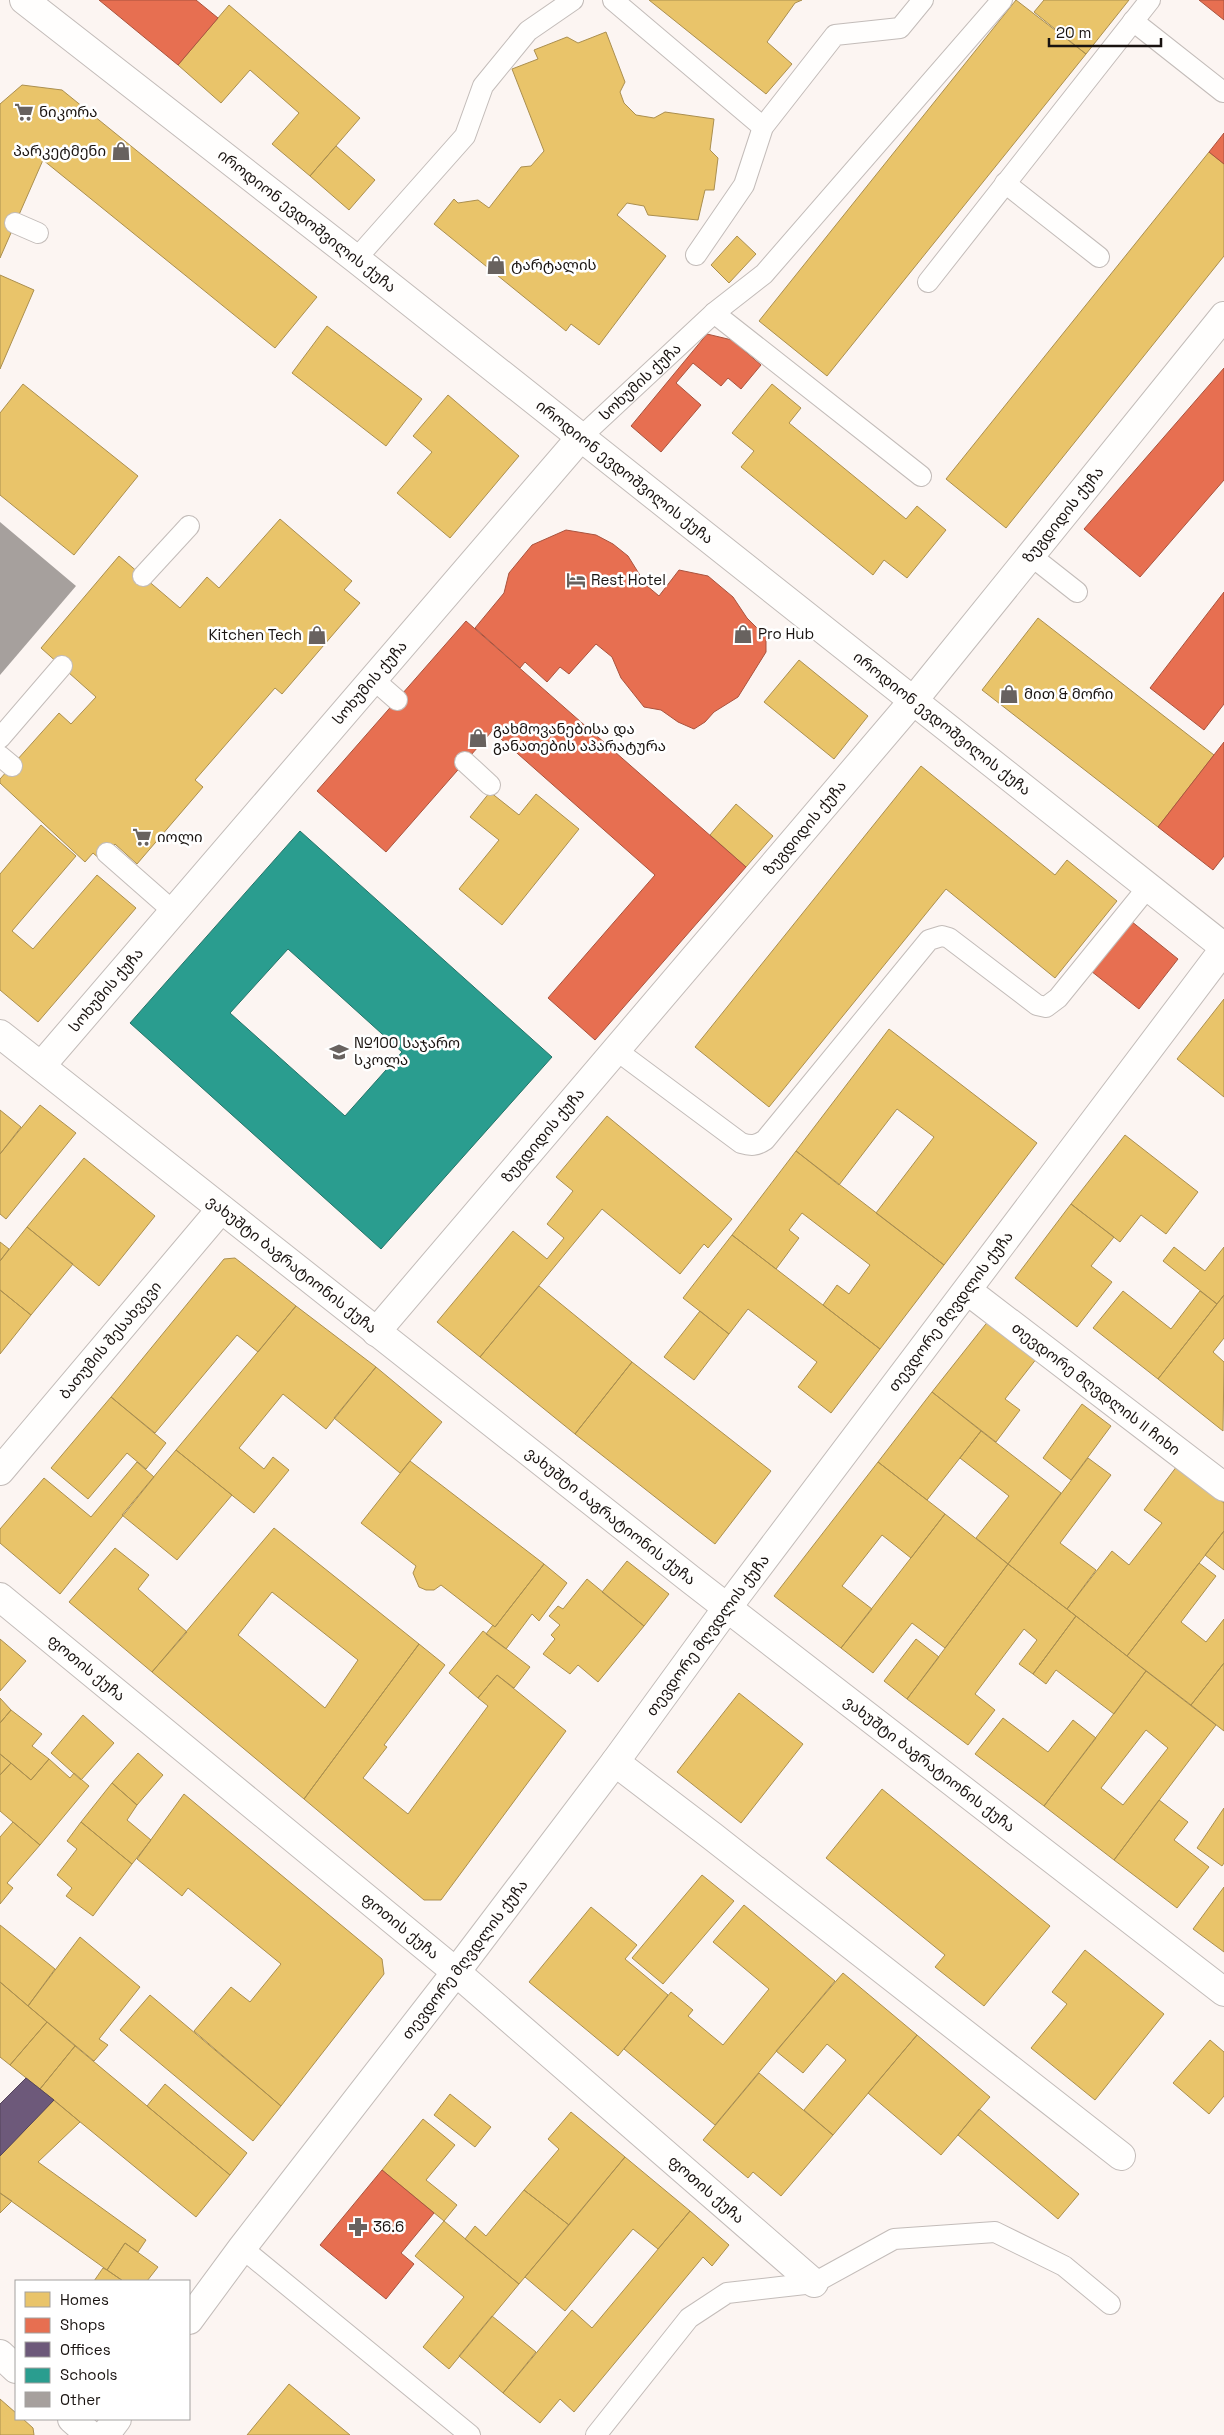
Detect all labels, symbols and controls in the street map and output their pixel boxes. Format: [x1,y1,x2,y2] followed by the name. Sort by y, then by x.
[1049,15,1162,47] scale bar
[1056,23,1091,42] text: 20 m
[13,101,35,123] supermarket icon: ნიკორა
[39,102,98,121] place label: ნიკორა
[110,140,132,162] shop icon: პარკეტმენი
[13,141,106,160] place label: პარკეტმენი
[214,145,400,296] street label: იროდიონ ევდოშვილის ქუჩა
[485,254,507,276] shop icon: ტარტალის
[511,255,597,274] place label: ტარტალის
[595,339,685,424] street label: სოხუმის ქუჩა
[532,395,718,548] street label: იროდიონ ევდოშვილის ქუჩა
[1018,462,1108,566] street label: ზუგდიდის ქუჩა
[565,569,587,591] hotel icon: Rest Hotel
[591,570,666,589] place label: Rest Hotel
[732,623,754,645] shop icon: Pro Hub
[306,624,328,646] shop icon: Kitchen Tech
[758,624,814,643] place label: Pro Hub
[208,625,302,644] place label: Kitchen Tech
[328,637,411,728] street label: სოხუმის ქუჩა
[850,647,1035,799] street label: იროდიონ ევდოშვილის ქუჩა
[998,683,1020,705] shop icon: მით & მორი
[1024,684,1113,703] place label: მით & მორი
[493,719,666,755] place label: გახმოვანებისა და განათების აპარატურა
[467,727,489,749] shop icon: გახმოვანებისა და განათების აპარატურა
[759,776,850,879] street label: ზუგდიდის ქუჩა
[131,826,153,848] supermarket icon: იოლი
[157,827,203,846] place label: იოლი
[64,944,147,1036] street label: სოხუმის ქუჩა
[354,1033,460,1069] place label: №100 საჯარო სკოლა
[328,1041,350,1063] school or university icon: №100 საჯარო სკოლა
[497,1084,588,1186] street label: ზუგდიდის ქუჩა
[203,1191,381,1337] street label: ვახუშტი ბაგრატიონის ქუჩა
[884,1227,1017,1395] street label: თევდორე მღვდლის ქუჩა
[55,1277,165,1403] street label: ბათუმის შესახვევი
[1008,1318,1184,1459] street label: თევდორე მღვდლის II ჩიხი
[522,1443,700,1589] street label: ვახუშტი ბაგრატიონის ქუჩა
[642,1550,773,1720] street label: თევდორე მღვდლის ქუჩა
[44,1630,129,1705] street label: ფოთის ქუჩა
[840,1692,1019,1836] street label: ვახუშტი ბაგრატიონის ქუჩა
[397,1876,532,2043] street label: თევდორე მღვდლის ქუჩა
[358,1888,443,1963] street label: ფოთის ქუჩა
[665,2151,749,2227] street label: ფოთის ქუჩა
[347,2216,369,2238] pharmacy icon: 36.6
[373,2217,404,2236] place label: 36.6
[15,2280,190,2420] legend
[60,2290,109,2309] text: Homes
[60,2315,105,2334] text: Shops
[60,2340,111,2359] text: Offices
[60,2365,118,2384] text: Schools
[60,2390,101,2409] text: Other

